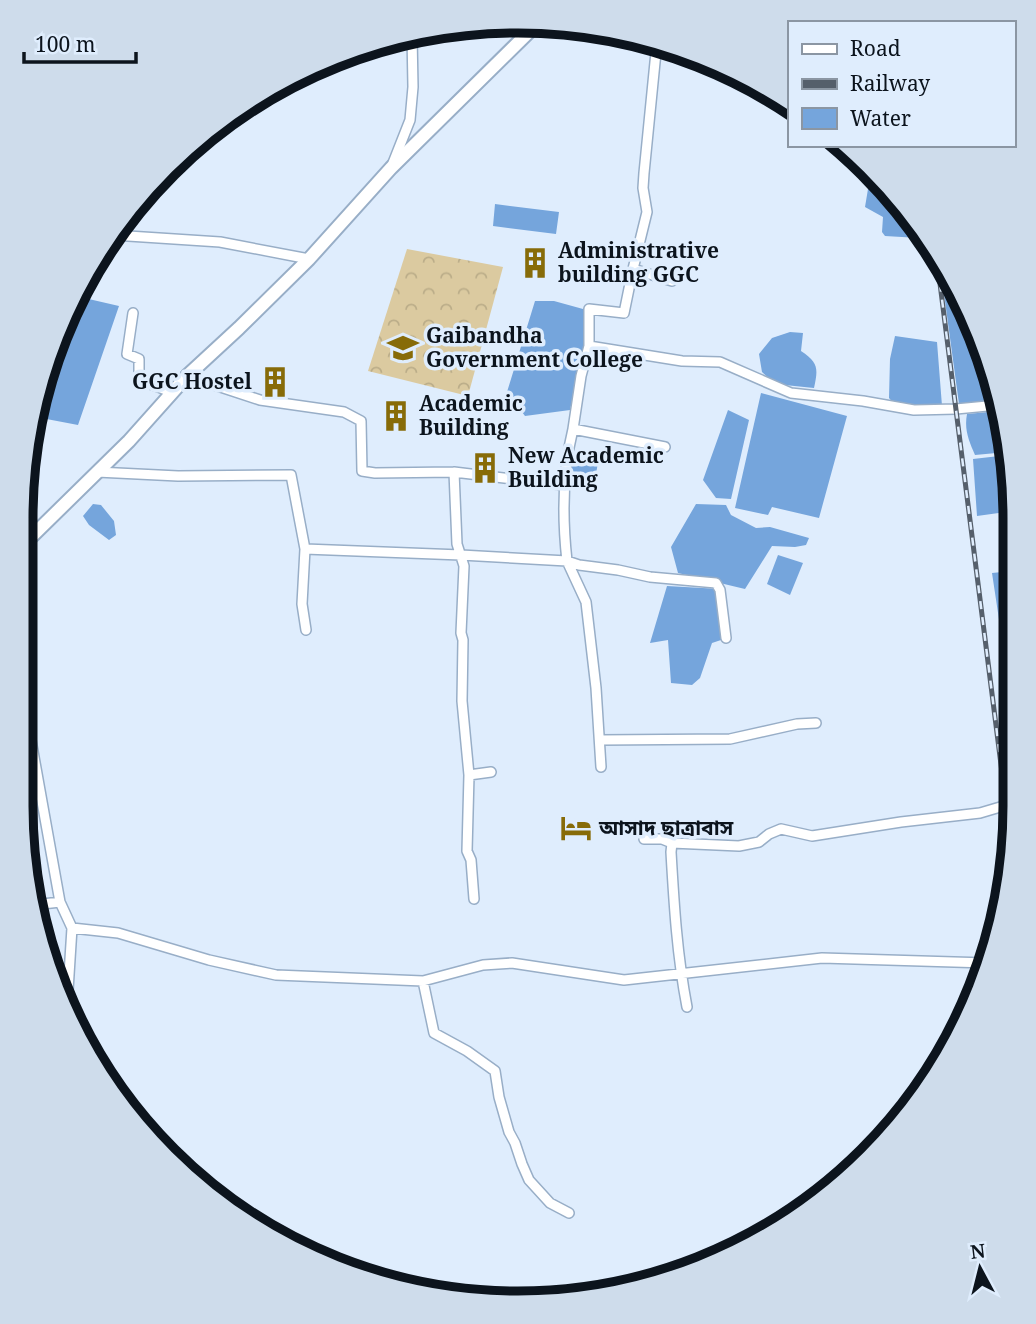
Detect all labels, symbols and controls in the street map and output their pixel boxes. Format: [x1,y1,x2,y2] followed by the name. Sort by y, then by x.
[24,21,136,65] scale bar
[788,21,1015,147] legend
[35,30,96,58] text: 100 m
[850,34,901,62] text: Road
[850,69,930,97] text: Railway
[850,104,911,132] text: Water
[558,236,719,288] place label: Administrative building GGC
[518,246,552,280] building icon: Administrative building GGC
[426,321,643,373] place label: Gaibandha Government College
[386,331,420,365] school or university icon: Gaibandha Government College
[258,365,292,399] building icon: GGC Hostel
[132,367,253,395] place label: GGC Hostel
[419,389,523,441] place label: Academic Building
[379,399,413,433] building icon: Academic Building
[508,441,664,493] place label: New Academic Building
[468,451,502,485] building icon: New Academic Building
[559,811,593,845] hotel icon: আসাদ ছাত্রাবাস
[598,813,734,841] place label: আসাদ ছাত্রাবাস
[945,1233,1015,1303] north arrow
[969,1237,987,1265] text: N

